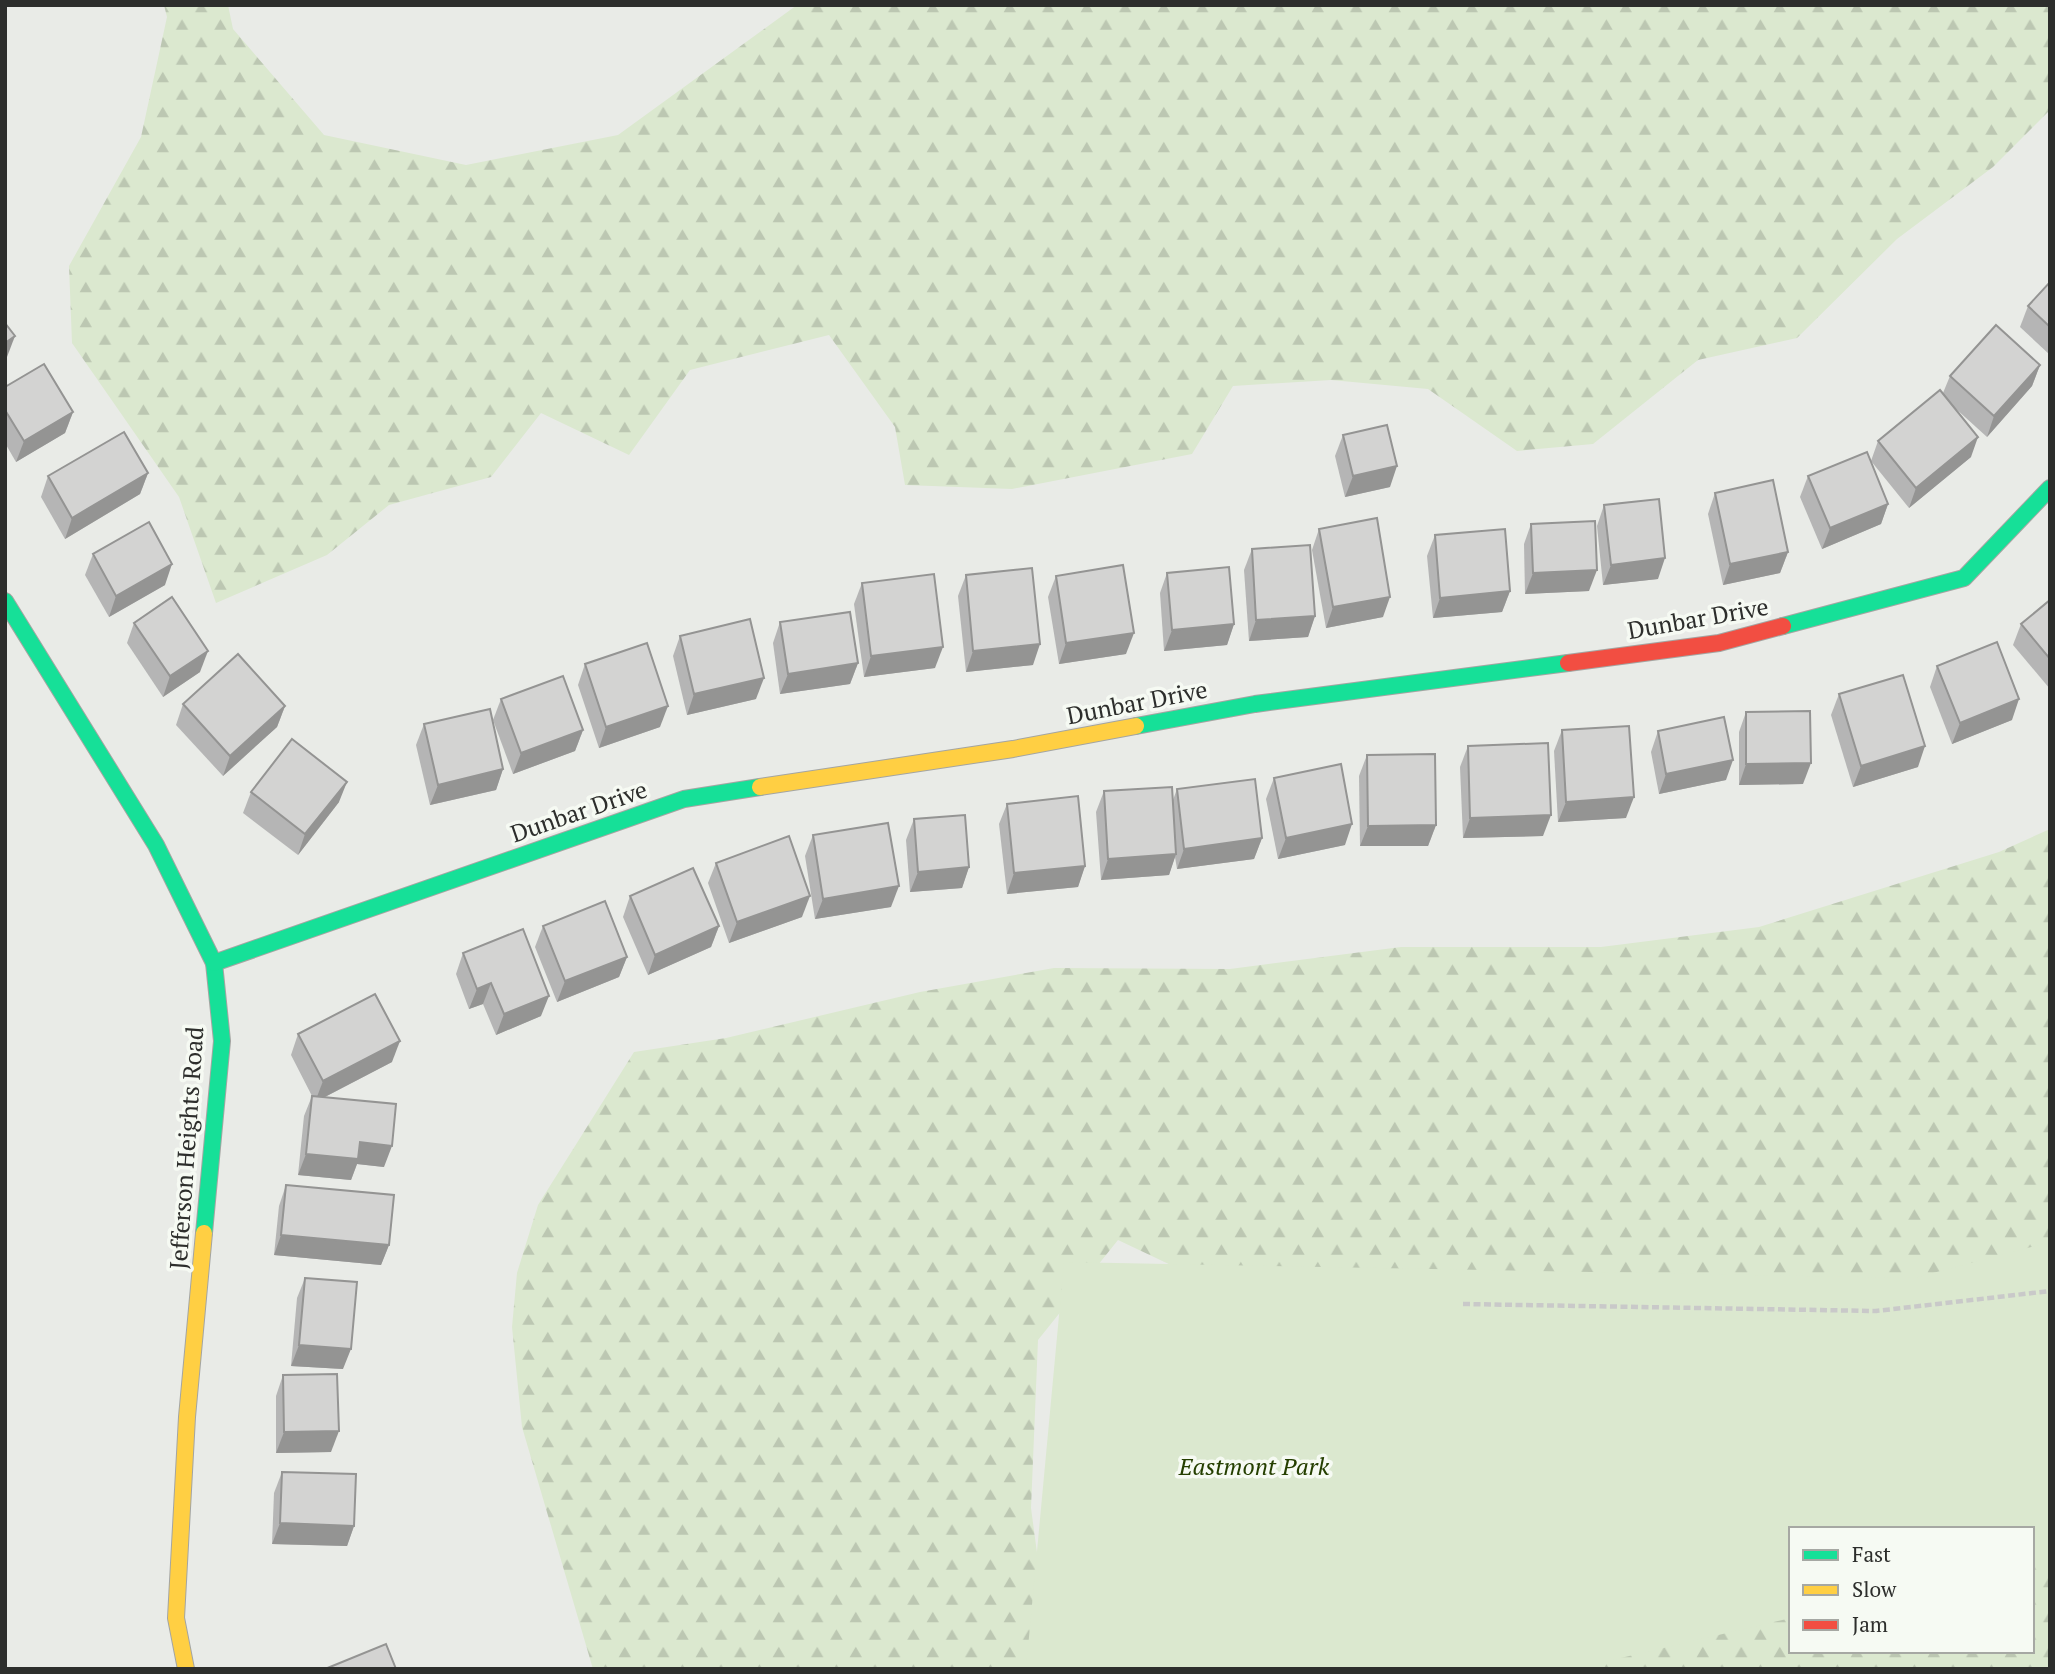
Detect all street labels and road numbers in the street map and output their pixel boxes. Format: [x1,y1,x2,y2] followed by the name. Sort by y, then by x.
[1625,590,1771,646] street label: Dunbar Drive
[1064,673,1210,731] street label: Dunbar Drive
[506,773,651,849] street label: Dunbar Drive
[162,1025,210,1270] street label: Jefferson Heights Road

